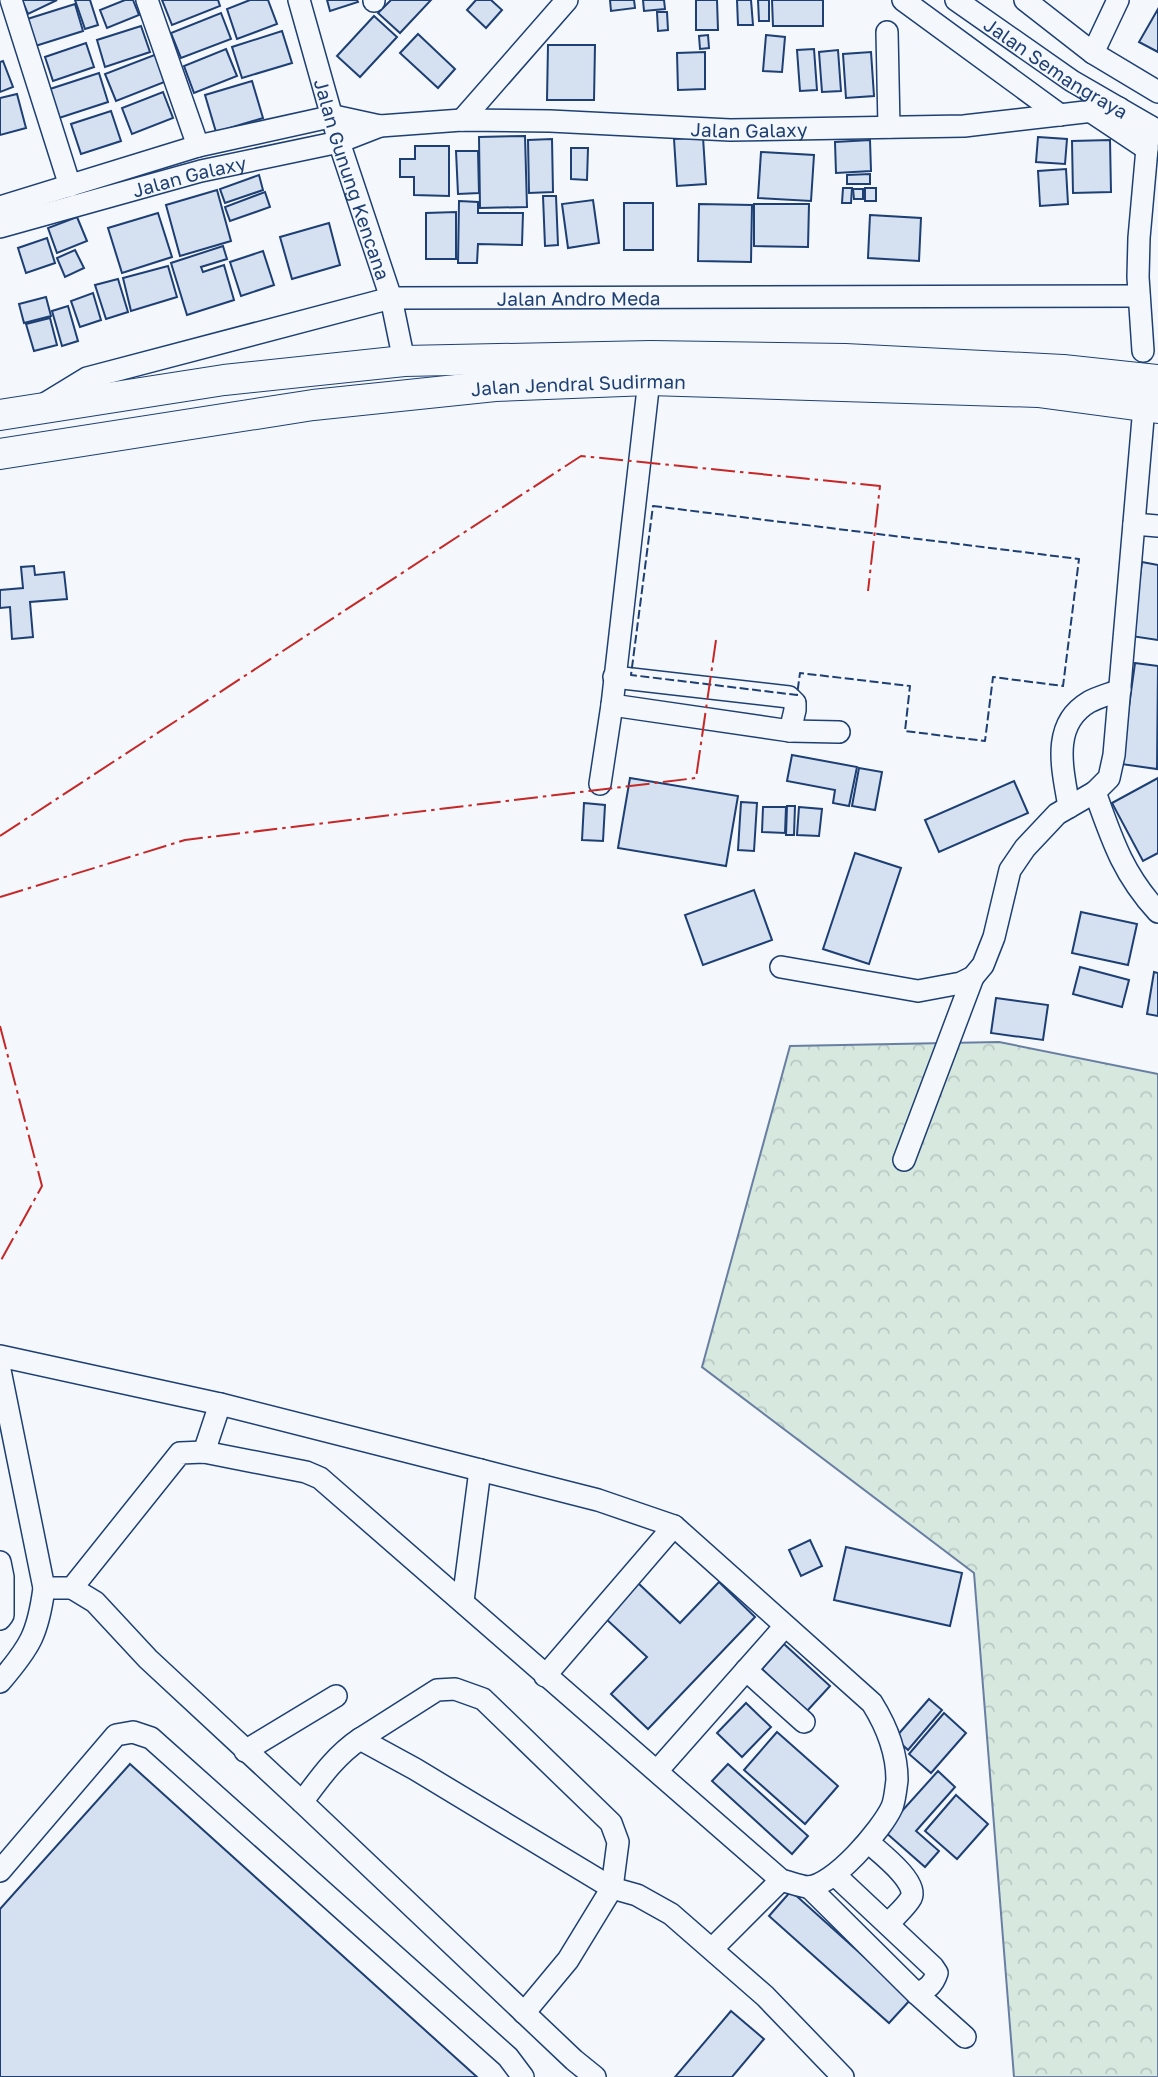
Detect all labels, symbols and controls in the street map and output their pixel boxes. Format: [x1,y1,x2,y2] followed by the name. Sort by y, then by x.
[980,12,1132,123] street label: Jalan Semangraya
[310,76,396,283] street label: Jalan Gunung Kencana
[690,117,808,142] street label: Jalan Galaxy
[129,150,249,201] street label: Jalan Galaxy
[497,286,661,309] street label: Jalan Andro Meda
[469,368,686,400] street label: Jalan Jendral Sudirman

